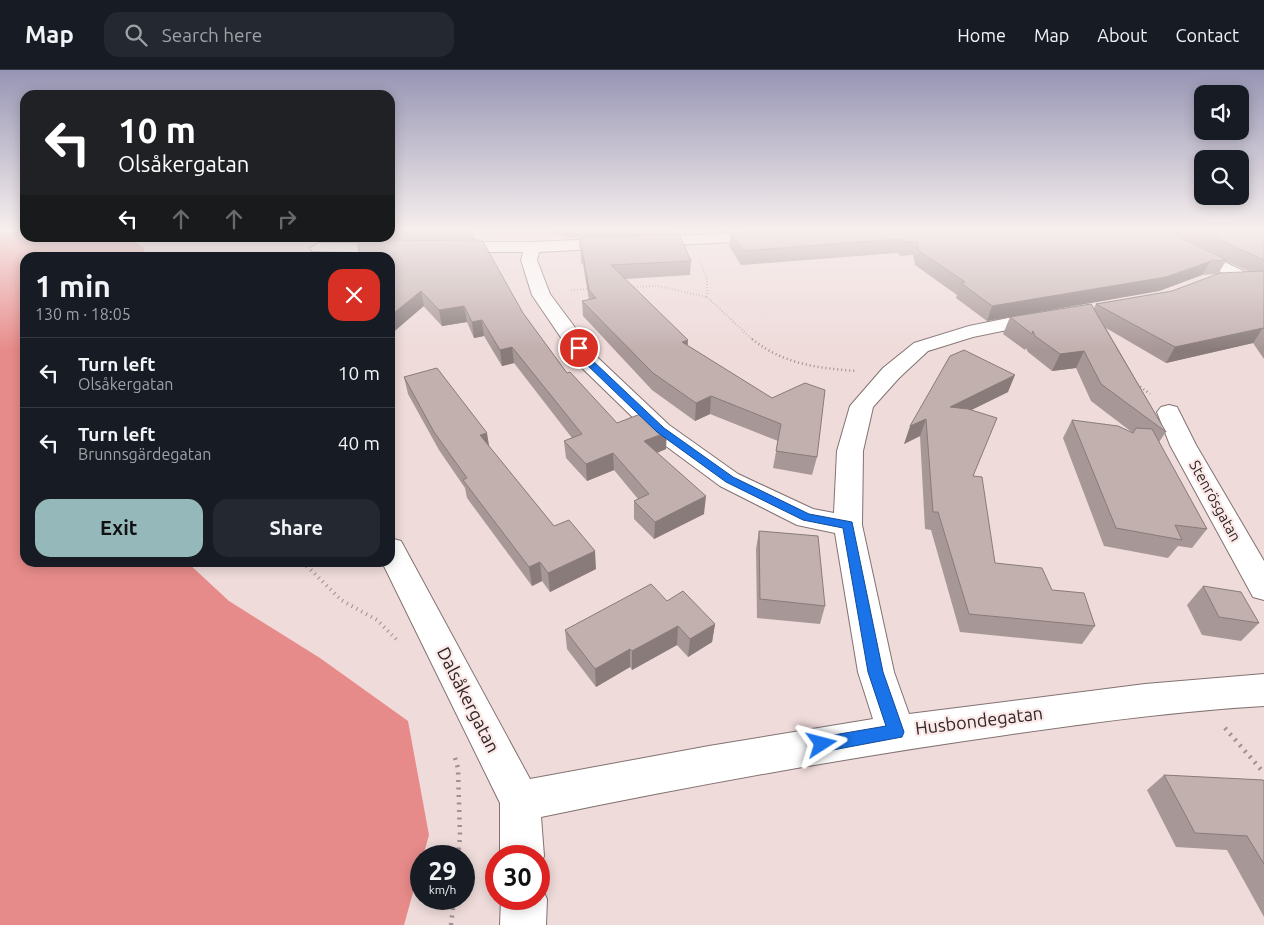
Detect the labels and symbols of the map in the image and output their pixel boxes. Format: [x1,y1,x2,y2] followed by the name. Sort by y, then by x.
[558,327,600,369] pin
[1186,457,1245,544] street label: Stenrösgatan
[434,644,504,756] street label: Dalsåkergatan
[914,702,1044,738] street label: Husbondegatan
[795,717,847,769] position arrow
[485,845,550,910] speed limit sign: 30

